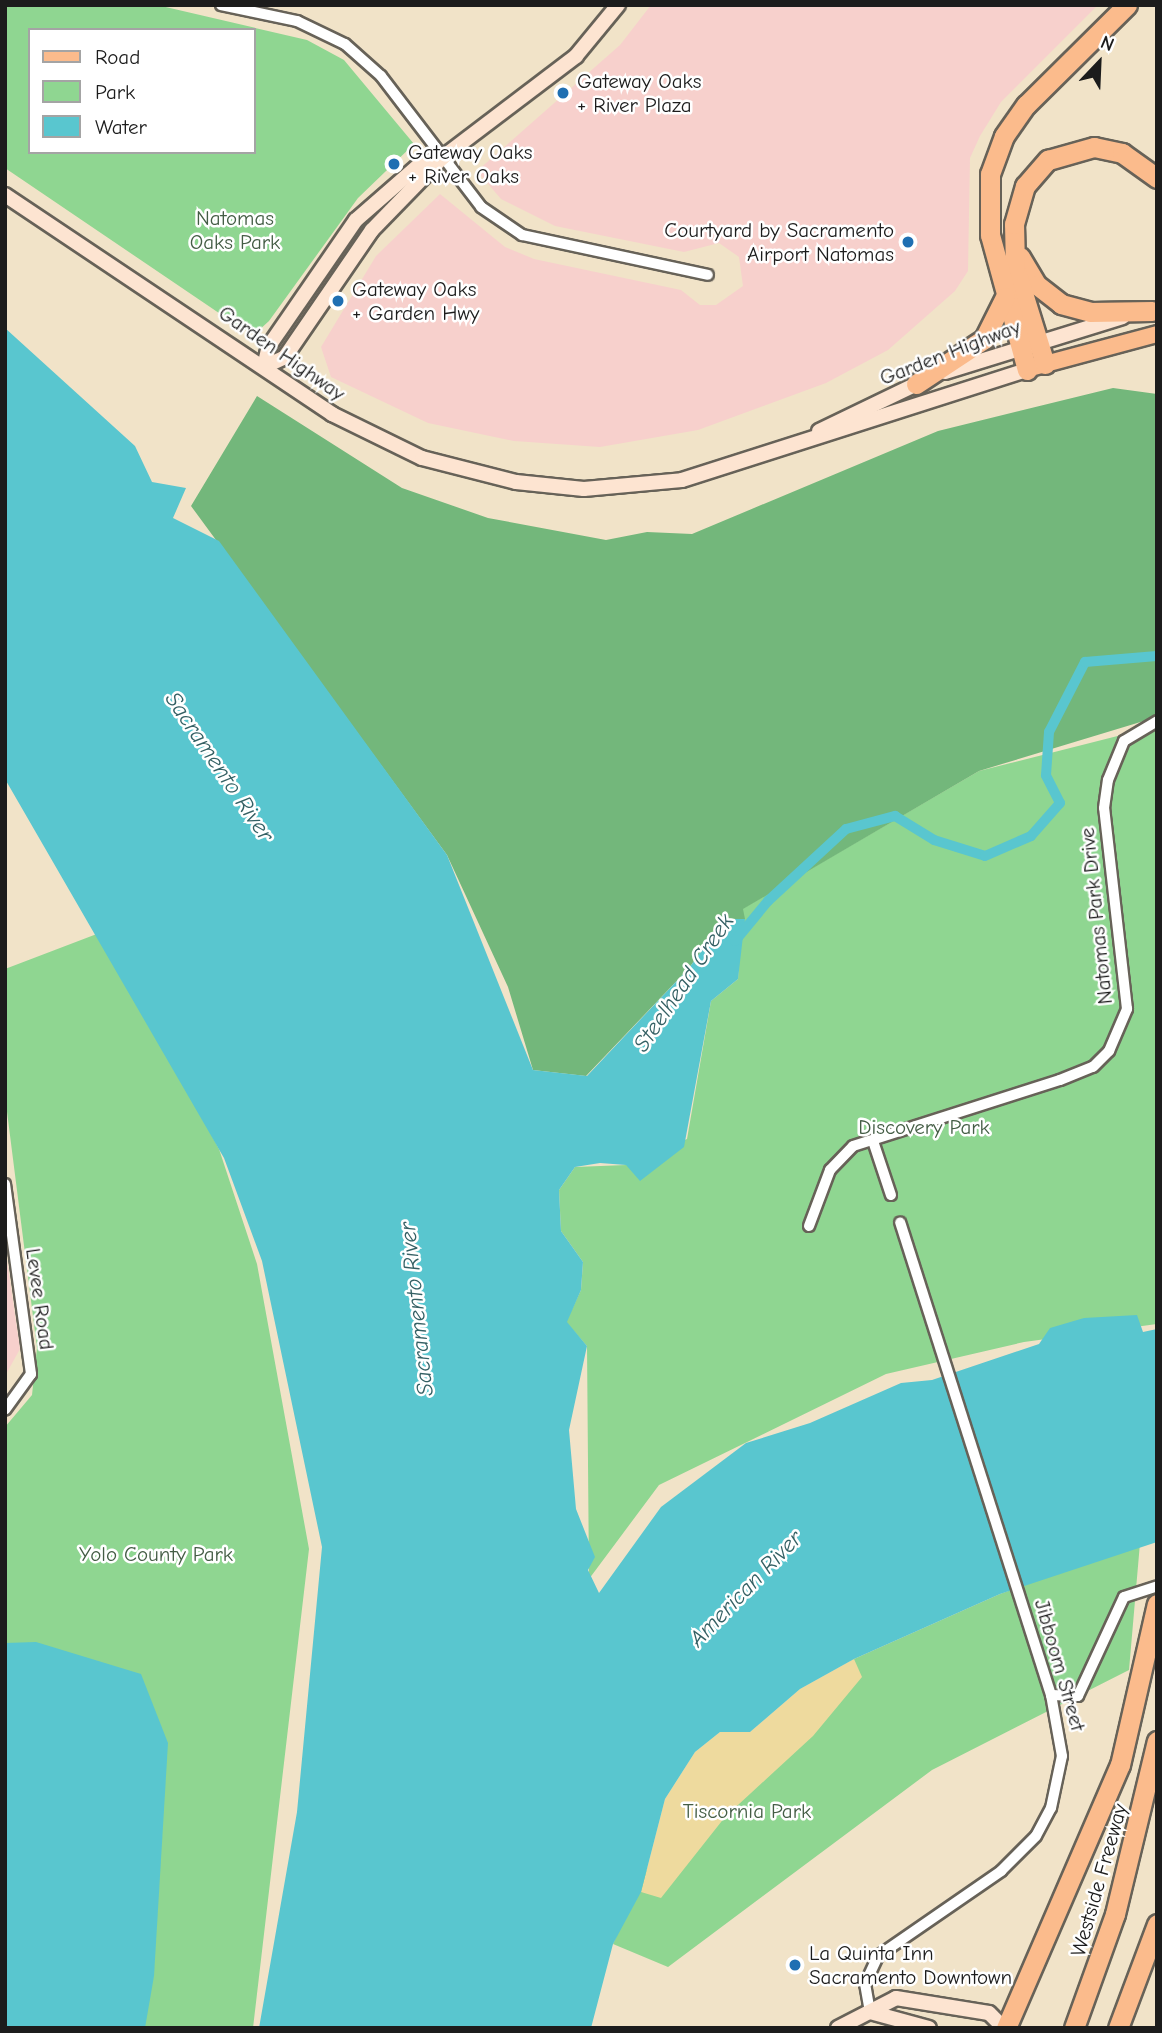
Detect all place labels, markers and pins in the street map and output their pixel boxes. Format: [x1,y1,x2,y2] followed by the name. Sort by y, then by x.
[577,68,701,118] place label: Gateway Oaks + River Plaza
[555,85,571,101] marker: Gateway Oaks + River Plaza
[408,139,532,189] place label: Gateway Oaks + River Oaks
[386,156,402,172] marker: Gateway Oaks + River Oaks
[664,217,894,267] place label: Courtyard by Sacramento Airport Natomas
[900,234,916,250] marker: Courtyard by Sacramento Airport Natomas
[352,276,479,326] place label: Gateway Oaks + Garden Hwy
[330,293,346,309] marker: Gateway Oaks + Garden Hwy
[809,1940,1012,1990] place label: La Quinta Inn Sacramento Downtown
[787,1957,803,1973] marker: La Quinta Inn Sacramento Downtown

